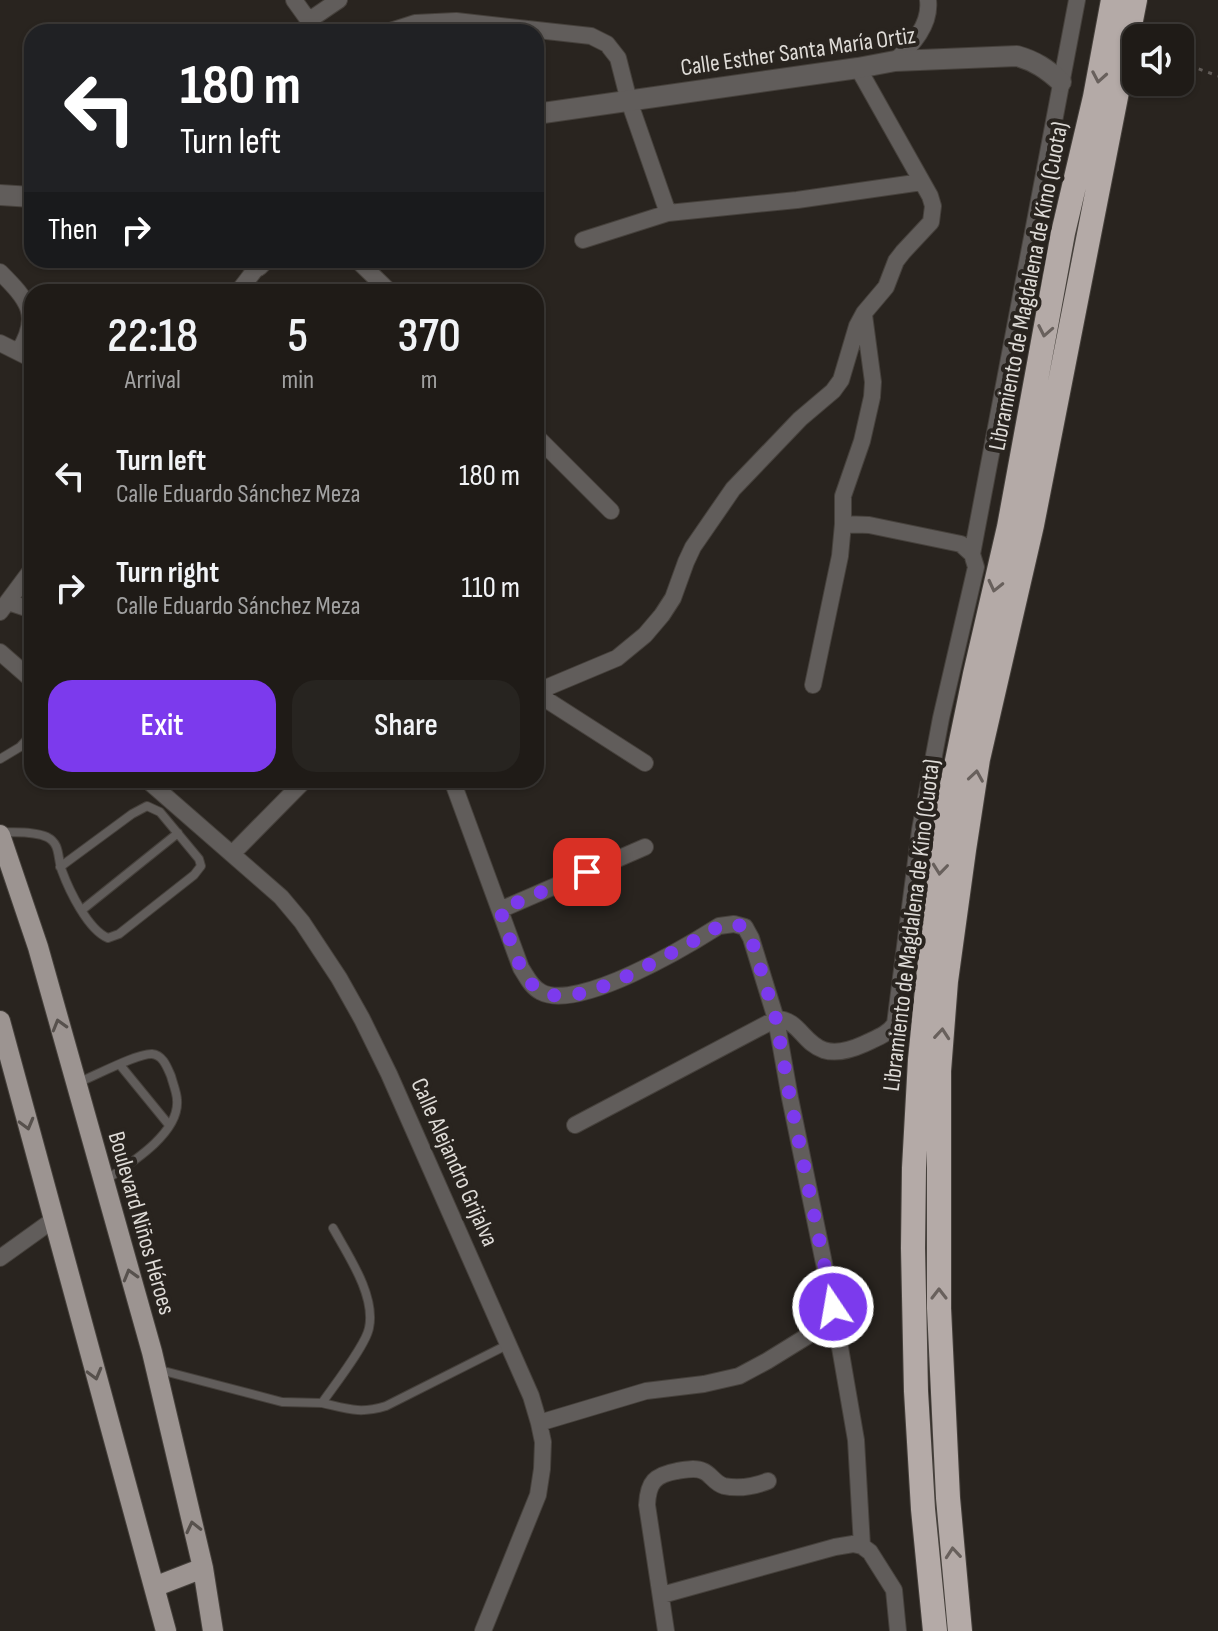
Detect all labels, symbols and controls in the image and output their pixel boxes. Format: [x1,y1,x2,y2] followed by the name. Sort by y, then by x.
[679,21,918,82] street label: Calle Esther Santa María Ortiz
[1122,24,1194,96] map controls
[1122,24,1194,96] button: sound
[180,53,301,120] text: 180 m
[48,56,152,160] icon: left
[1092,70,1109,84] one-way arrow
[982,119,1075,453] street label: Libramiento de Magdalena de Kino (Cuota)
[180,121,281,164] text: Turn left
[114,208,158,252] icon: right
[48,212,98,248] text: Then
[107,308,198,365] text: 22:18
[288,308,308,365] text: 5
[398,308,461,365] text: 370
[1038,324,1055,338] one-way arrow
[125,365,181,396] text: Arrival
[282,365,314,396] text: min
[421,365,437,396] text: m
[116,443,206,479] text: Turn left
[48,454,92,498] icon: left
[459,458,520,494] text: 180 m
[116,479,360,510] text: Calle Eduardo Sánchez Meza
[116,555,219,591] text: Turn right
[48,566,92,610] icon: right
[462,570,520,606] text: 110 m
[987,579,1004,592] one-way arrow
[116,591,360,622] text: Calle Eduardo Sánchez Meza
[48,680,276,772] button: Exit
[292,680,520,772] button: Share
[877,757,946,1093] street label: Libramiento de Magdalena de Kino (Cuota)
[966,769,983,783] one-way arrow
[553,838,621,906] pin
[565,850,609,894] icon: arrive
[932,863,949,876] one-way arrow
[52,1018,69,1032] one-way arrow
[933,1027,950,1040] one-way arrow
[404,1074,505,1251] street label: Calle Alejandro Grijalva
[18,1116,34,1130] one-way arrow
[102,1128,182,1318] street label: Boulevard Niños Héroes
[791,1265,875,1349] position arrow
[123,1268,139,1282] one-way arrow
[930,1287,948,1300] one-way arrow
[86,1367,103,1381] one-way arrow
[186,1521,203,1534] one-way arrow
[945,1546,962,1559] one-way arrow

